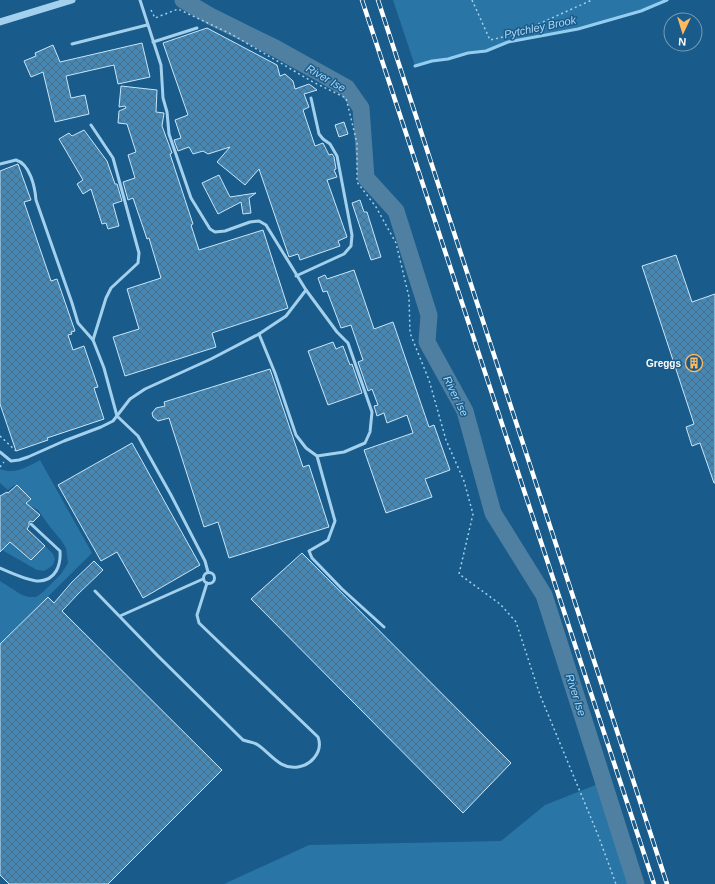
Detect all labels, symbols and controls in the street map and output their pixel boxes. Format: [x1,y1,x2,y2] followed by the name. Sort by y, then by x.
[663,12,703,52] north arrow
[503,13,578,40] water label: Pytchley Brook
[678,36,687,48] text: N
[304,62,348,94] water label: River Ise
[684,353,704,373] building icon: Greggs
[646,358,681,369] place label: Greggs
[441,374,471,418] water label: River Ise
[564,673,588,717] water label: River Ise

